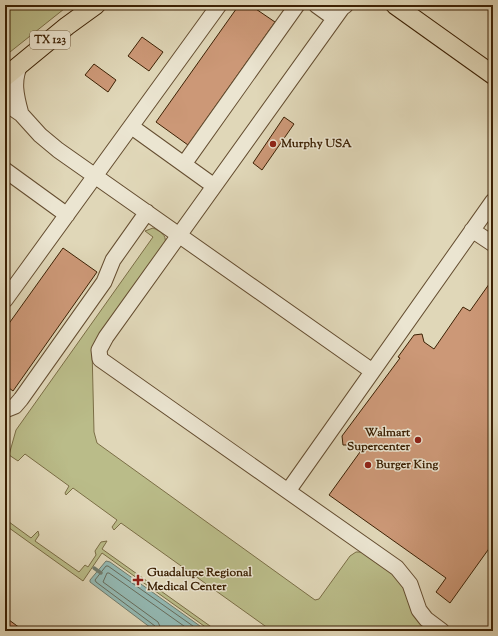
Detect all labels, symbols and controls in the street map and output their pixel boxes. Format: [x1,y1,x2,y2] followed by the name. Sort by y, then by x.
[30,31,70,49] road number: TX 123
[280,135,352,153] place label: Murphy USA
[268,139,278,149] marker: Murphy USA
[347,424,411,456] place label: Walmart Supercenter
[413,435,423,445] marker: Walmart Supercenter
[375,456,438,474] place label: Burger King
[363,460,373,470] marker: Burger King
[146,564,253,596] place label: Guadalupe Regional Medical Center
[132,574,144,586] marker: Guadalupe Regional Medical Center

